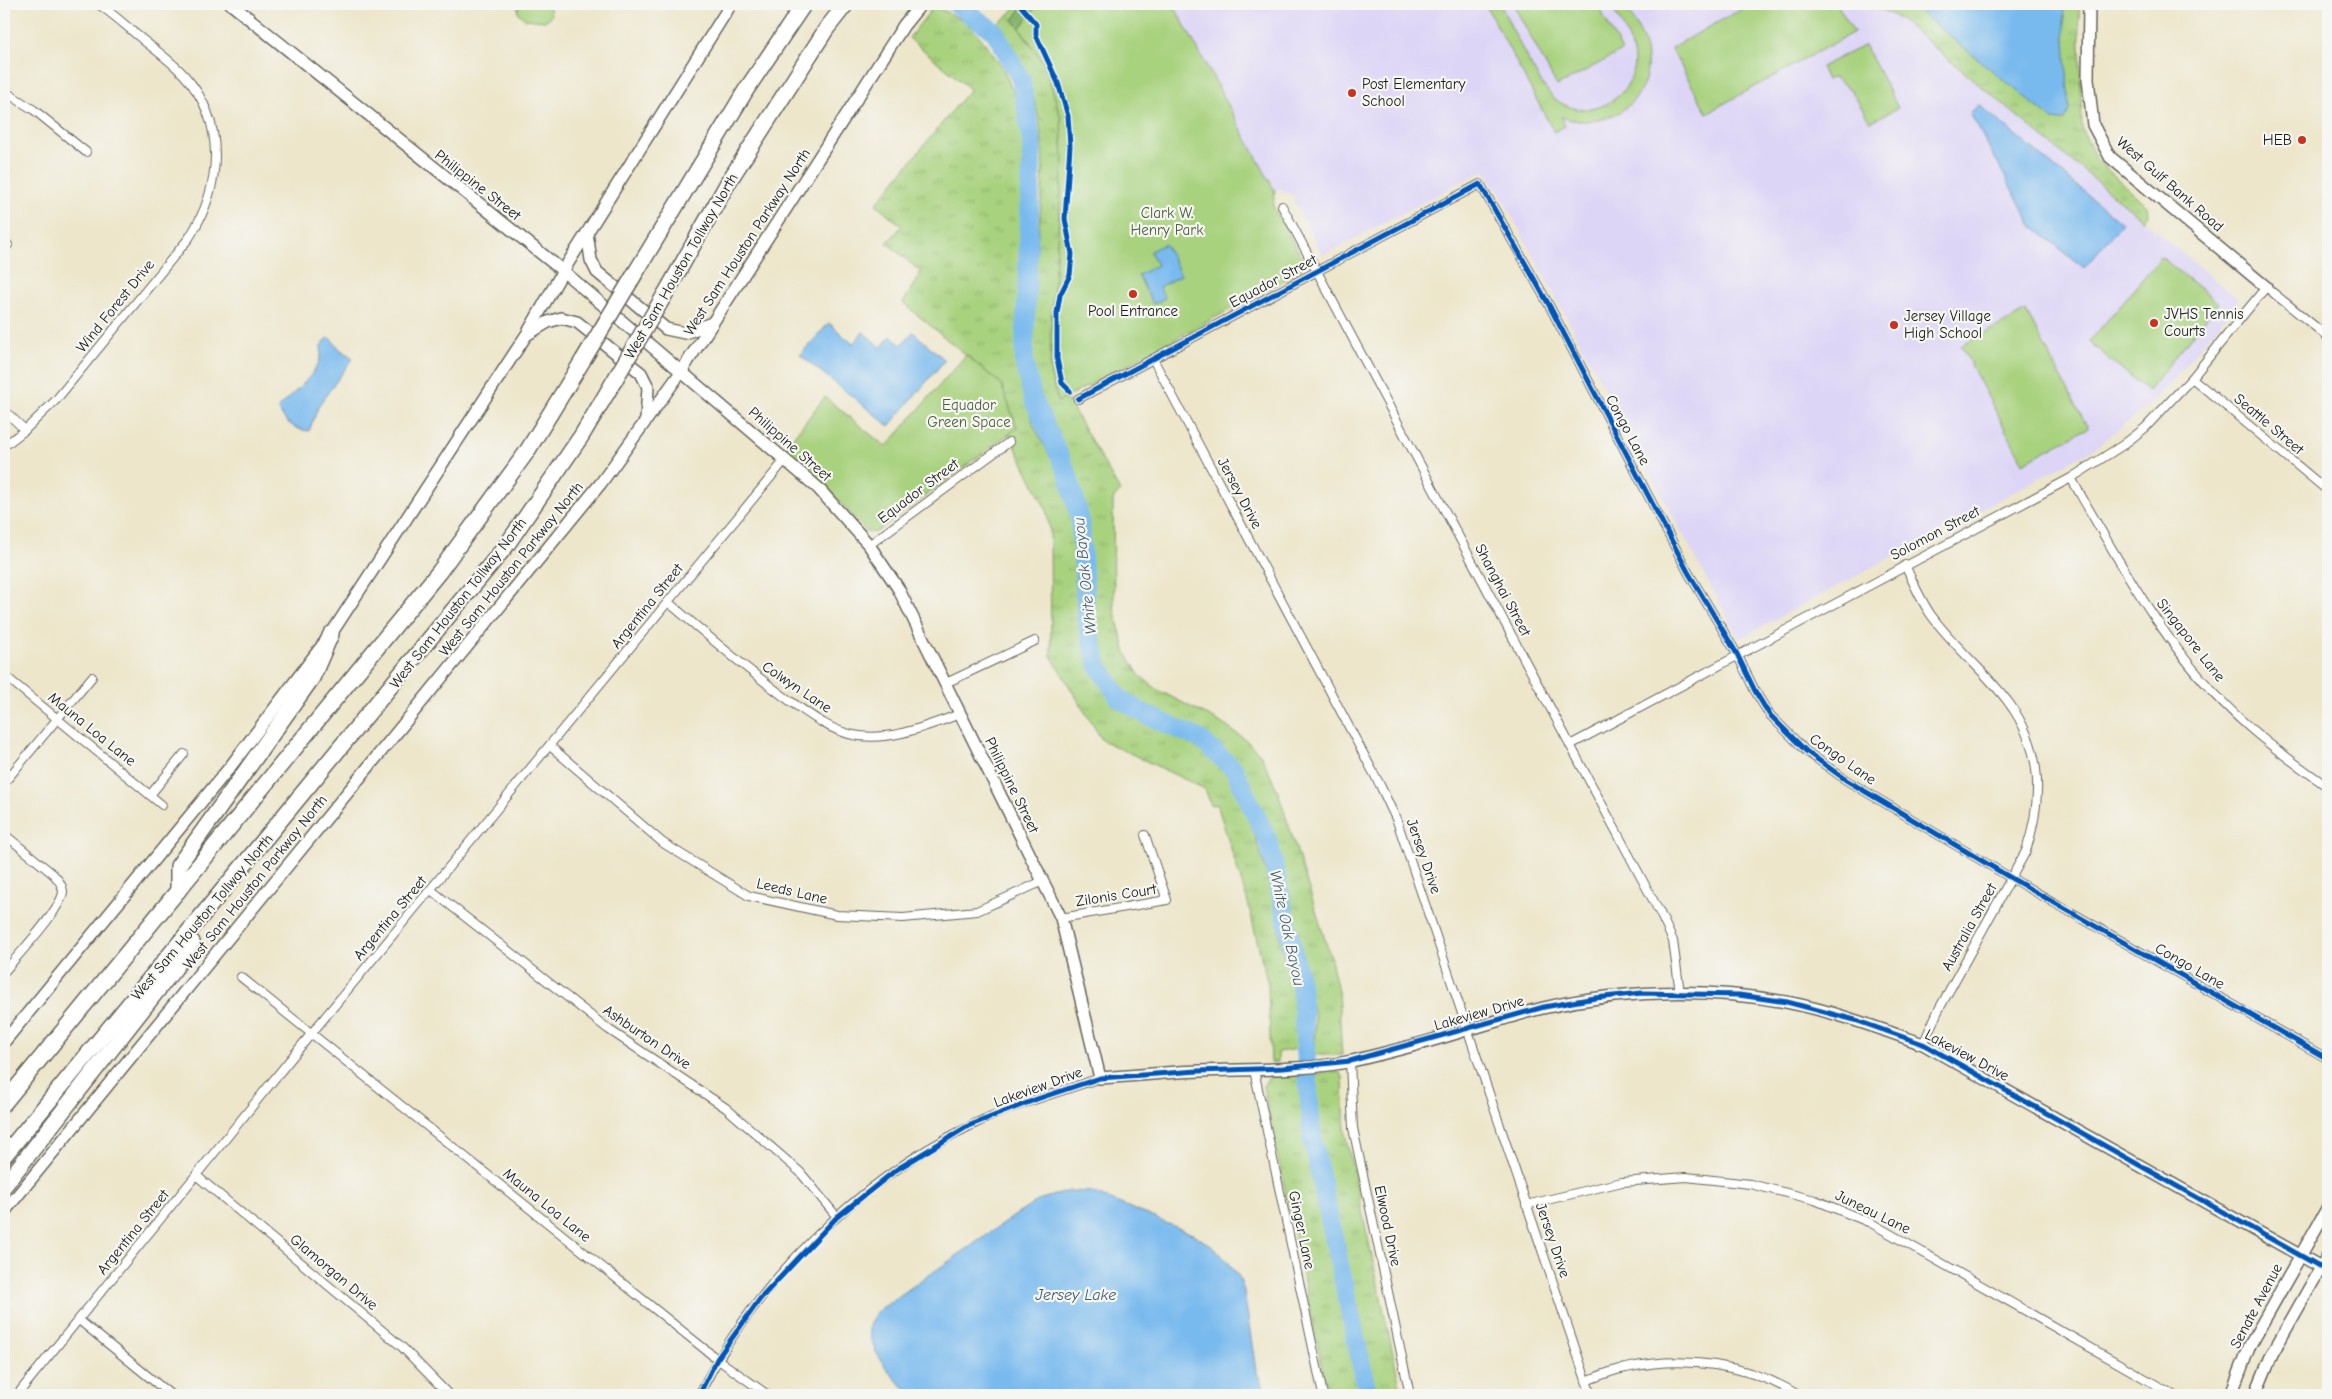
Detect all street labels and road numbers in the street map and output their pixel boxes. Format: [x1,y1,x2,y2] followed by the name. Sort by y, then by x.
[2113,133,2227,235] street label: West Gulf Bank Road
[680,145,814,339] street label: West Sam Houston Parkway North
[431,146,525,225] street label: Philippine Street
[620,170,742,362] street label: West Sam Houston Tollway North
[1226,250,1320,312] street label: Equador Street
[72,256,158,356] street label: Wind Forest Drive
[2230,390,2308,459] street label: Seattle Street
[1602,392,1654,469] street label: Congo Lane
[745,403,836,485] street label: Philippine Street
[874,454,963,527] street label: Equador Street
[1214,454,1266,532] street label: Jersey Drive
[435,478,587,660] street label: West Sam Houston Parkway North
[1887,502,1983,564] street label: Solomon Street
[386,514,530,692] street label: West Sam Houston Tollway North
[1471,541,1535,640] street label: Shanghai Street
[607,559,687,652] street label: Argentina Street
[2153,595,2229,686] street label: Singapore Lane
[759,657,836,717] street label: Colwyn Lane
[44,688,140,770] street label: Mauna Loa Lane
[1806,730,1880,789] street label: Congo Lane
[981,734,1043,836] street label: Philippine Street
[179,791,331,973] street label: West Sam Houston Parkway North
[1403,816,1445,896] street label: Jersey Drive
[127,830,277,1004] street label: West Sam Houston Tollway North
[350,872,431,964] street label: Argentina Street
[755,874,830,908] street label: Leeds Lane
[1938,879,2001,974] street label: Australia Street
[1074,880,1158,910] street label: Zilonis Court
[2152,939,2228,993] street label: Congo Lane
[1432,991,1527,1034] street label: Lakeview Drive
[600,1001,695,1073] street label: Ashburton Drive
[1922,1025,2013,1085] street label: Lakeview Drive
[991,1062,1085,1111] street label: Lakeview Drive
[499,1164,595,1246] street label: Mauna Loa Lane
[1371,1184,1405,1269] street label: Elwood Drive
[93,1185,173,1278] street label: Argentina Street
[1832,1186,1914,1238] street label: Juneau Lane
[1285,1189,1319,1271] street label: Ginger Lane
[1532,1200,1574,1280] street label: Jersey Drive
[287,1230,382,1314] street label: Glamorgan Drive
[2226,1260,2286,1352] street label: Senate Avenue

